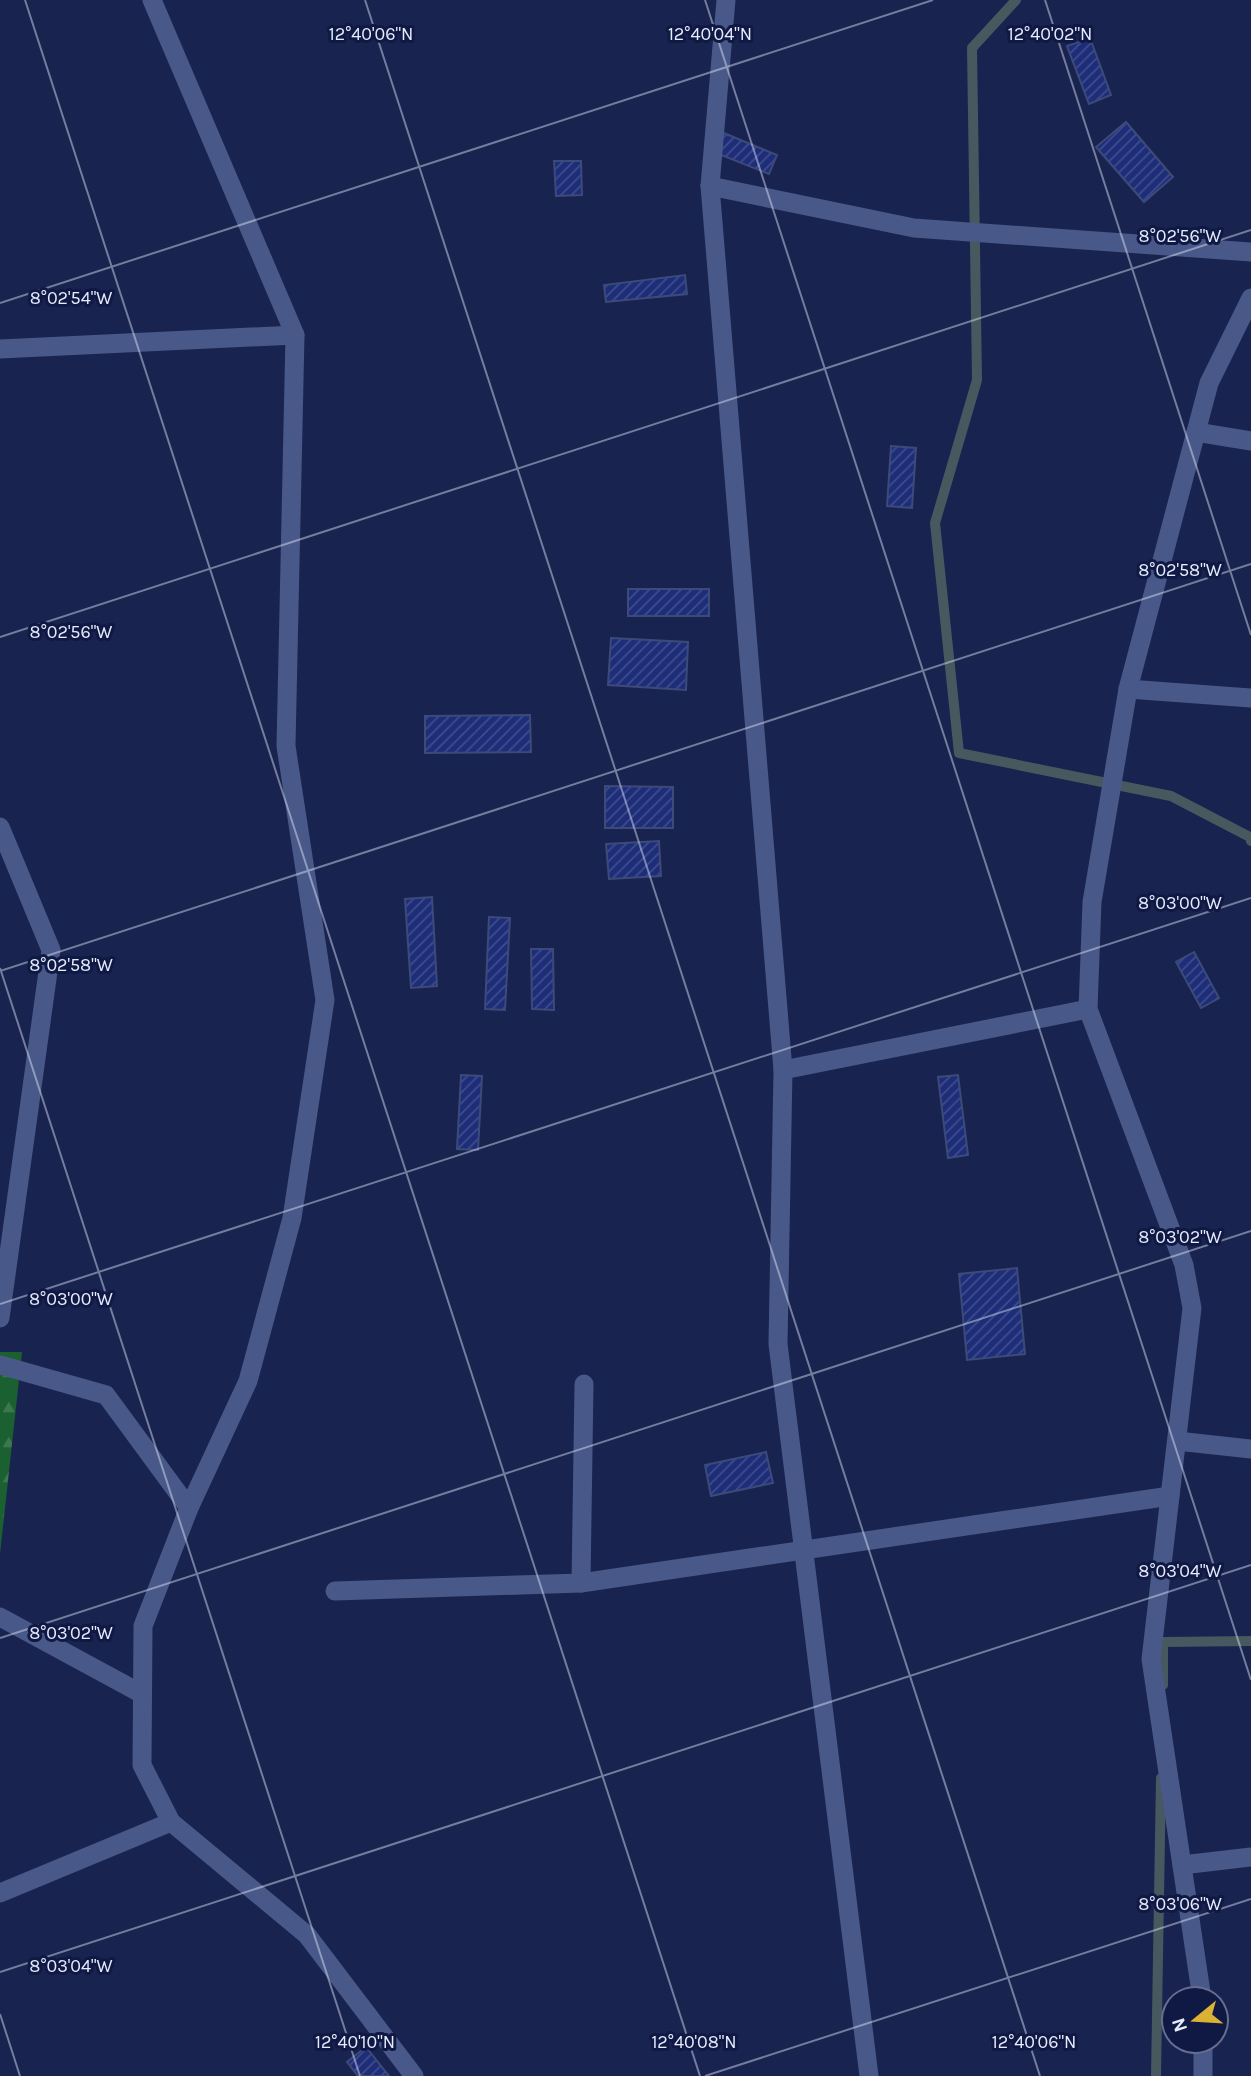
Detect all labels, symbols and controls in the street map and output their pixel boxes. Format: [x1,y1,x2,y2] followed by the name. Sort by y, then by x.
[329,23,413,45] text: 12°40'06"N
[668,23,752,45] text: 12°40'04"N
[1008,23,1092,45] text: 12°40'02"N
[1139,225,1221,247] text: 8°02'56"W
[30,287,112,309] text: 8°02'54"W
[1138,559,1222,581] text: 8°02'58"W
[30,621,112,643] text: 8°02'56"W
[1138,892,1222,914] text: 8°03'00"W
[29,954,113,976] text: 8°02'58"W
[1138,1226,1222,1248] text: 8°03'02"W
[29,1288,113,1310] text: 8°03'00"W
[1138,1560,1222,1582] text: 8°03'04"W
[29,1622,113,1644] text: 8°03'02"W
[1138,1893,1222,1915] text: 8°03'06"W
[29,1955,113,1977] text: 8°03'04"W
[1160,1985,1230,2055] north arrow
[1167,2015,1192,2035] text: N
[315,2031,395,2053] text: 12°40'10"N
[651,2031,737,2053] text: 12°40'08"N
[992,2031,1076,2053] text: 12°40'06"N

